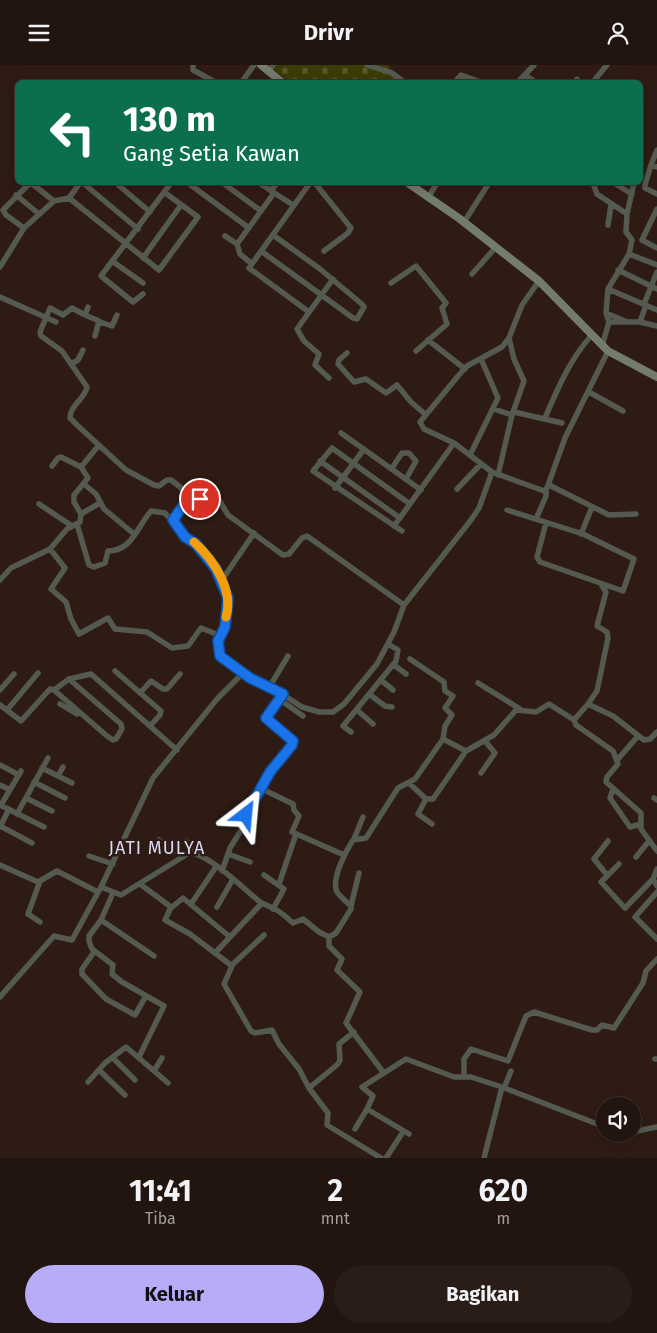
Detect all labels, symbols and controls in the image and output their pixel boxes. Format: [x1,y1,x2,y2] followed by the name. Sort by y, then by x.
[25,19,53,47] icon: menu
[304,19,353,46] text: Drivr
[604,19,632,47] icon: person
[123,98,216,140] text: 130 m
[40,100,105,165] icon: left
[123,140,300,167] text: Gang Setia Kawan
[179,478,221,520] pin
[186,485,214,513] icon: arrive
[219,788,271,840] position arrow
[109,837,205,859] district label: JATI MULYA
[596,1097,641,1142] map controls
[596,1097,641,1142] button: sound
[129,1173,192,1209] text: 11:41
[327,1173,343,1209] text: 2
[479,1173,528,1209] text: 620
[145,1209,176,1228] text: Tiba
[321,1209,350,1228] text: mnt
[496,1209,510,1228] text: m
[25,1265,324,1323] button: Keluar
[334,1265,632,1323] button: Bagikan

